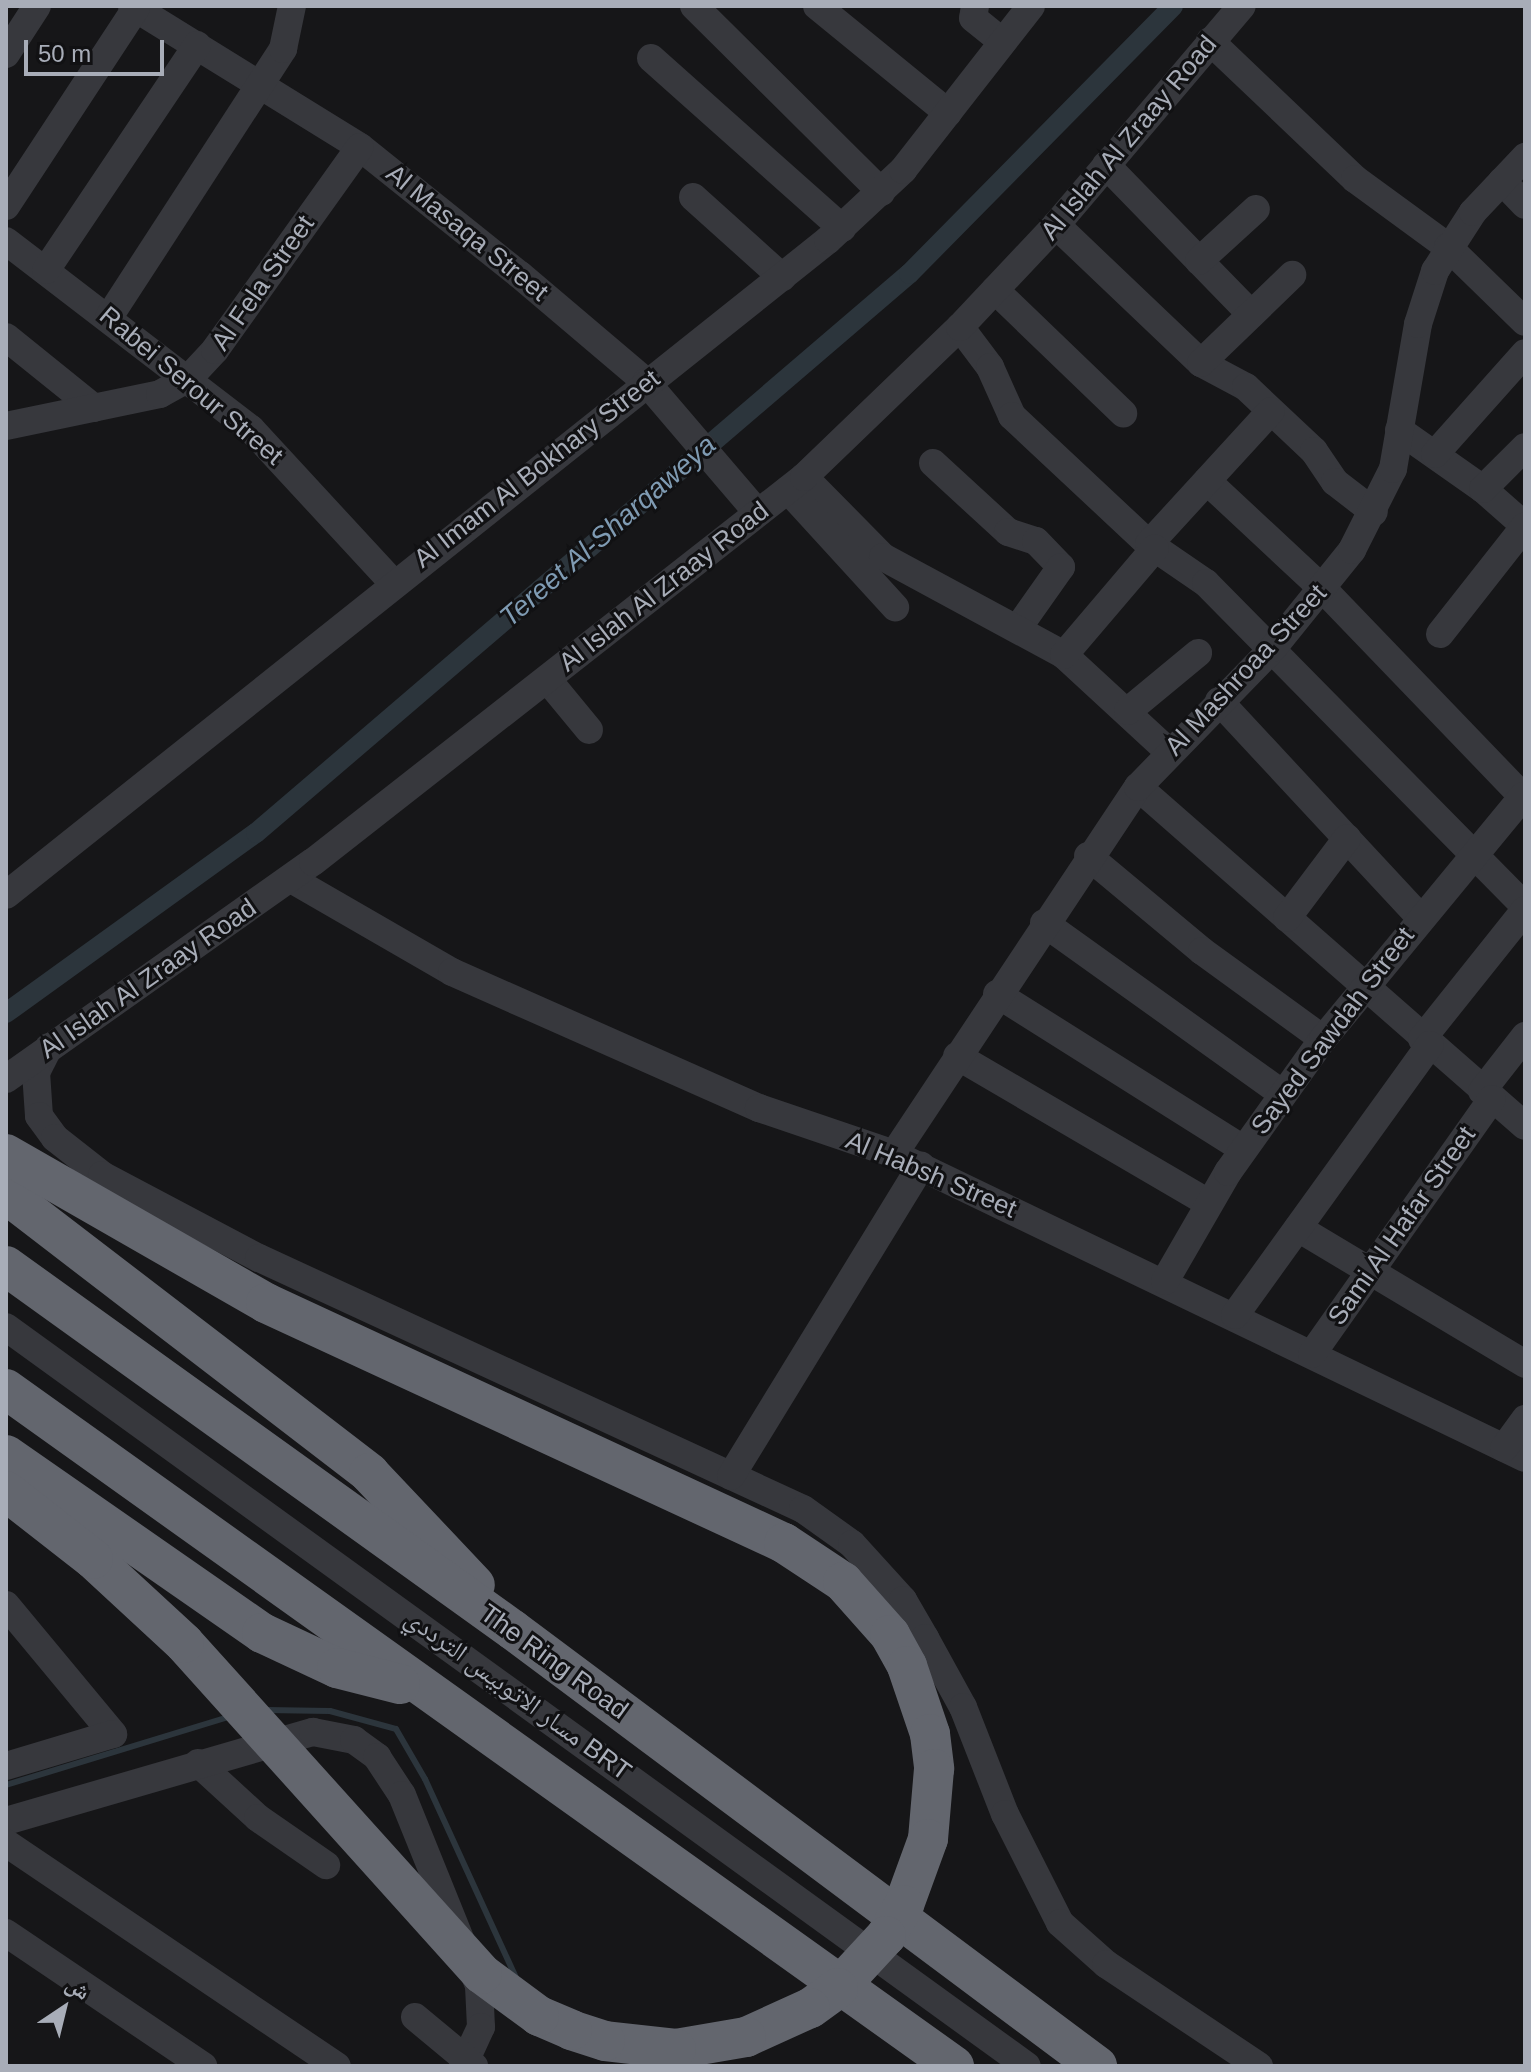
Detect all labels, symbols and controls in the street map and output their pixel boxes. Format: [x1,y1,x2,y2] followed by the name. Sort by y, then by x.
[28,24,168,74] scale bar
[1034,29,1224,247] street label: Al Islah Al Zraay Road
[38,40,91,67] text: 50 m
[380,158,554,308] street label: Al Masaqa Street
[205,210,321,356] street label: Al Fela Street
[93,300,289,472] street label: Rabei Serour Street
[407,363,667,575] street label: Al Imam Al Bokhary Street
[493,428,723,634] water label: Tereet Al-Sharqaweya
[552,495,776,679] street label: Al Islah Al Zraay Road
[1159,578,1333,762] street label: Al Mashroaa Street
[33,892,263,1066] street label: Al Islah Al Zraay Road
[1245,921,1421,1141] street label: Sayed Sawdah Street
[1321,1120,1483,1332] street label: Sami Al Hafar Street
[841,1125,1021,1225] street label: Al Habsh Street
[474,1598,634,1726] street label: The Ring Road
[399,1603,637,1787] street label: مسار الاتوبيس الترددي BRT
[24,1968,104,2048] north arrow
[61,1971,95,2005] text: ش

